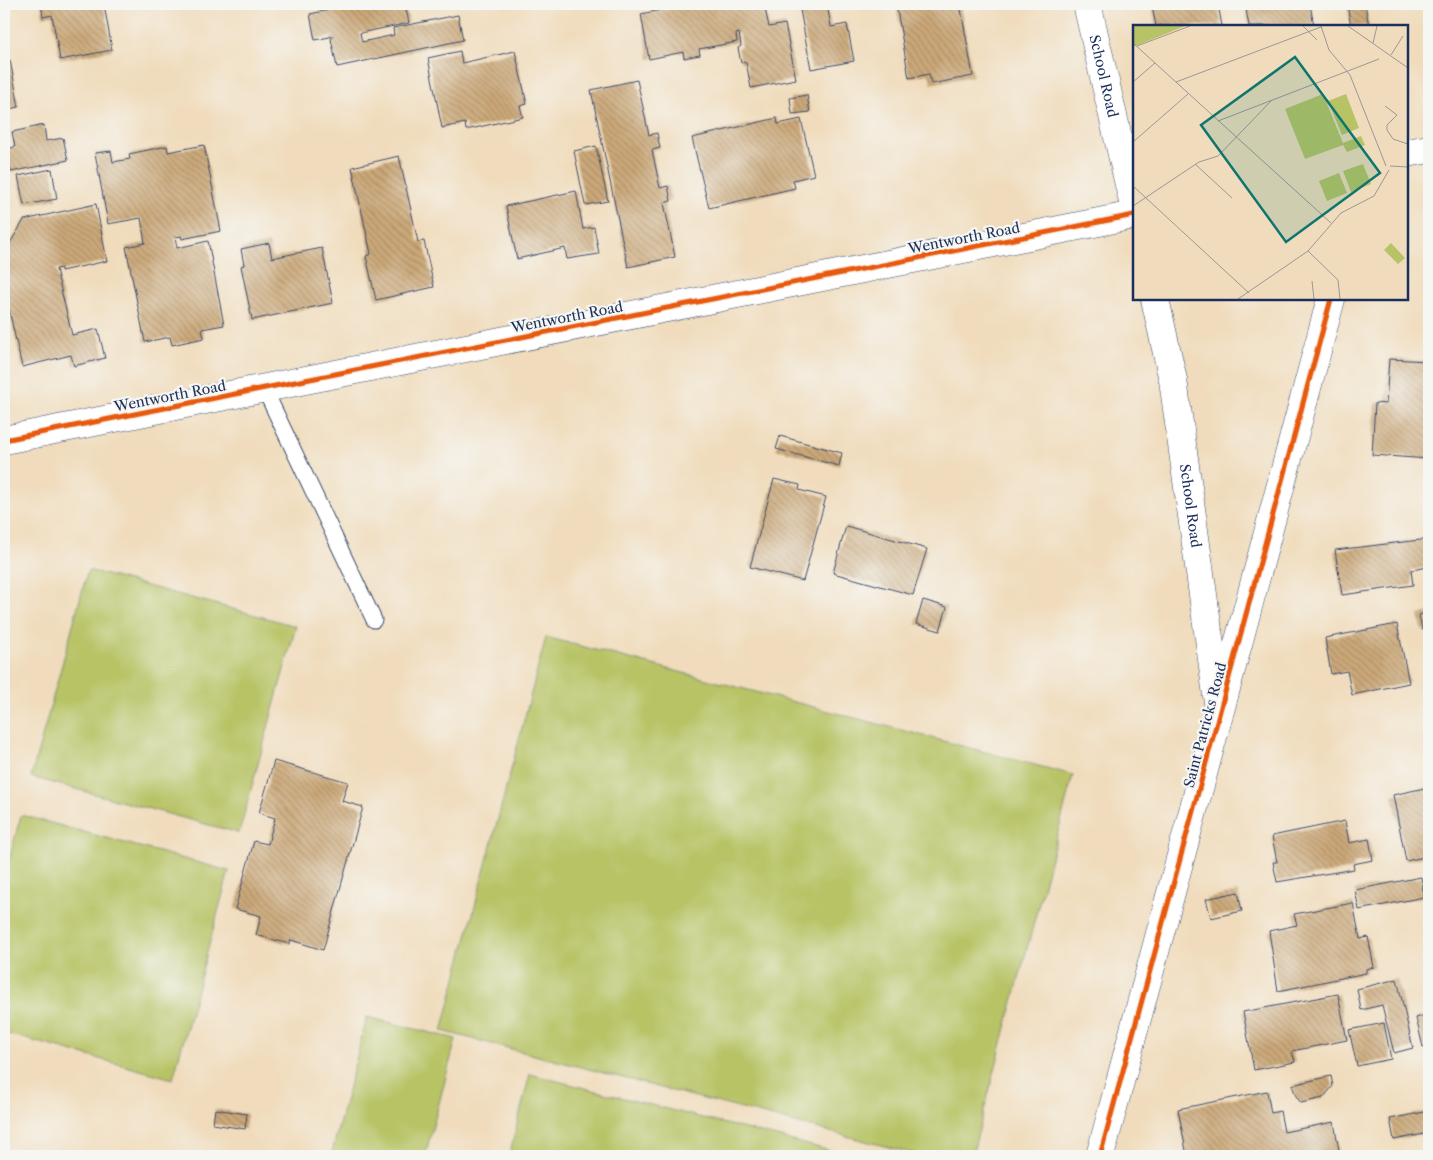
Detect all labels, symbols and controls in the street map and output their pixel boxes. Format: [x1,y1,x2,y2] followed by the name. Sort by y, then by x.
[1133,25,1408,300] inset map
[1085,33,1122,120] street label: School Road
[906,218,1022,258] street label: Wentworth Road
[509,297,625,337] street label: Wentworth Road
[112,376,228,416] street label: Wentworth Road
[1176,463,1205,549] street label: School Road
[1180,660,1230,790] street label: Saint Patricks Road

